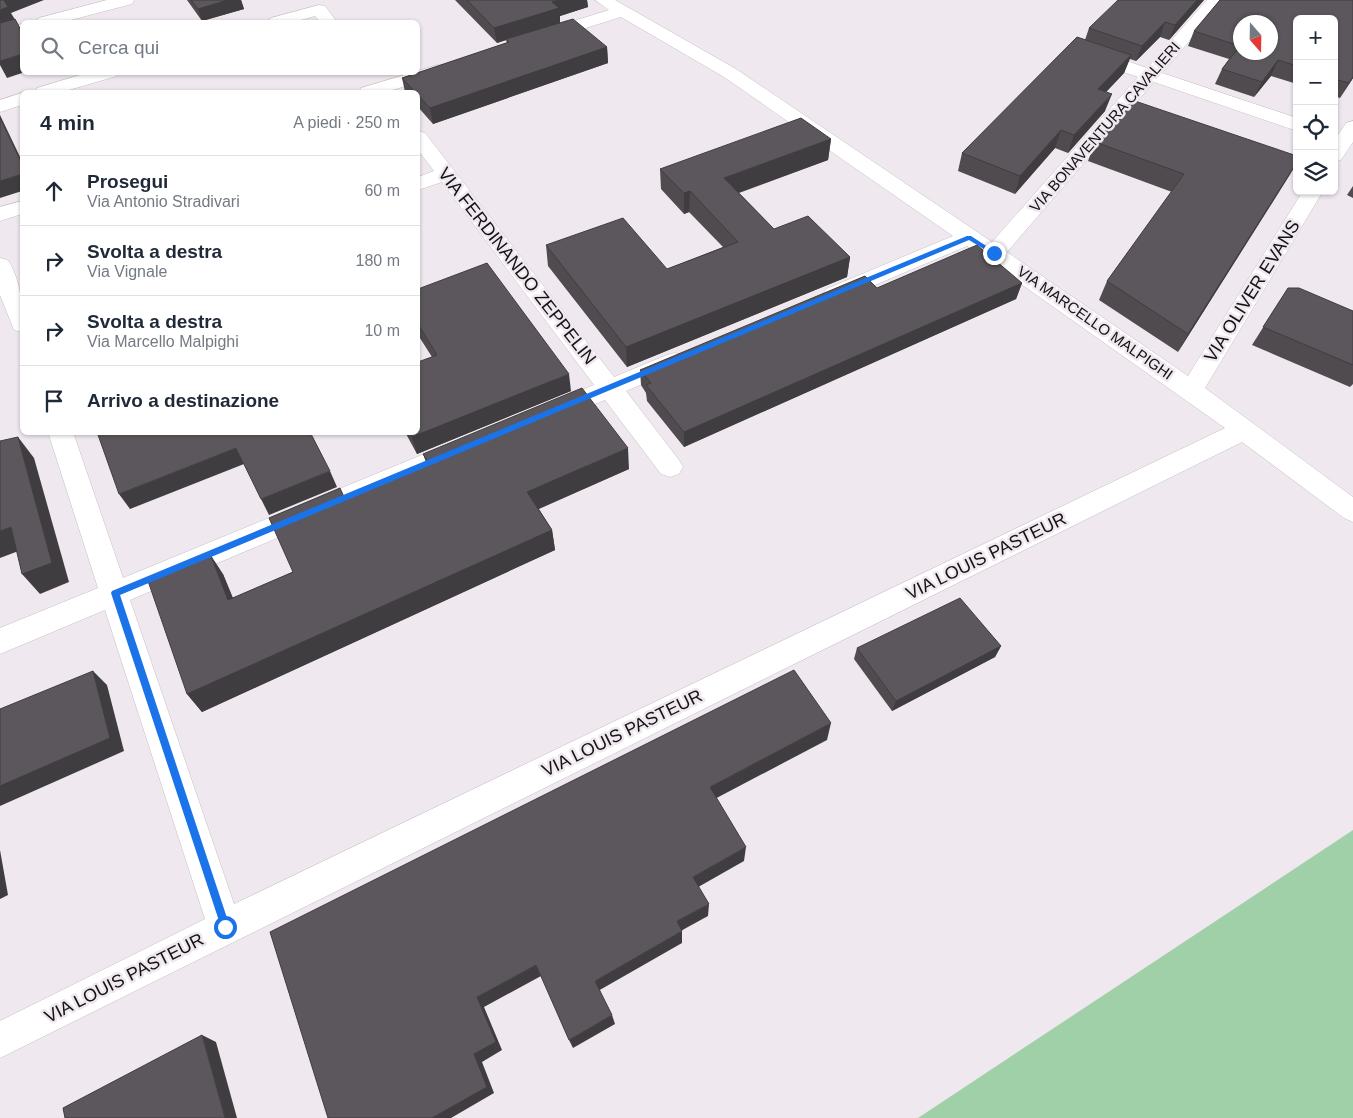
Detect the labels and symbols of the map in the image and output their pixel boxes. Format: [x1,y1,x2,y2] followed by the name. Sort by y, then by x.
[1233,15,1278,60] north arrow
[1026,38,1183,215] street label: VIA BONAVENTURA CAVALIERI
[434,164,600,368] street label: VIA FERDINANDO ZEPPELIN
[1200,216,1304,366] street label: VIA OLIVER EVANS
[983,242,1006,265] route end
[1014,262,1176,383] street label: VIA MARCELLO MALPIGHI
[903,508,1069,604] street label: VIA LOUIS PASTEUR
[539,685,705,781] street label: VIA LOUIS PASTEUR
[214,916,237,939] route start
[41,929,207,1027] street label: VIA LOUIS PASTEUR

